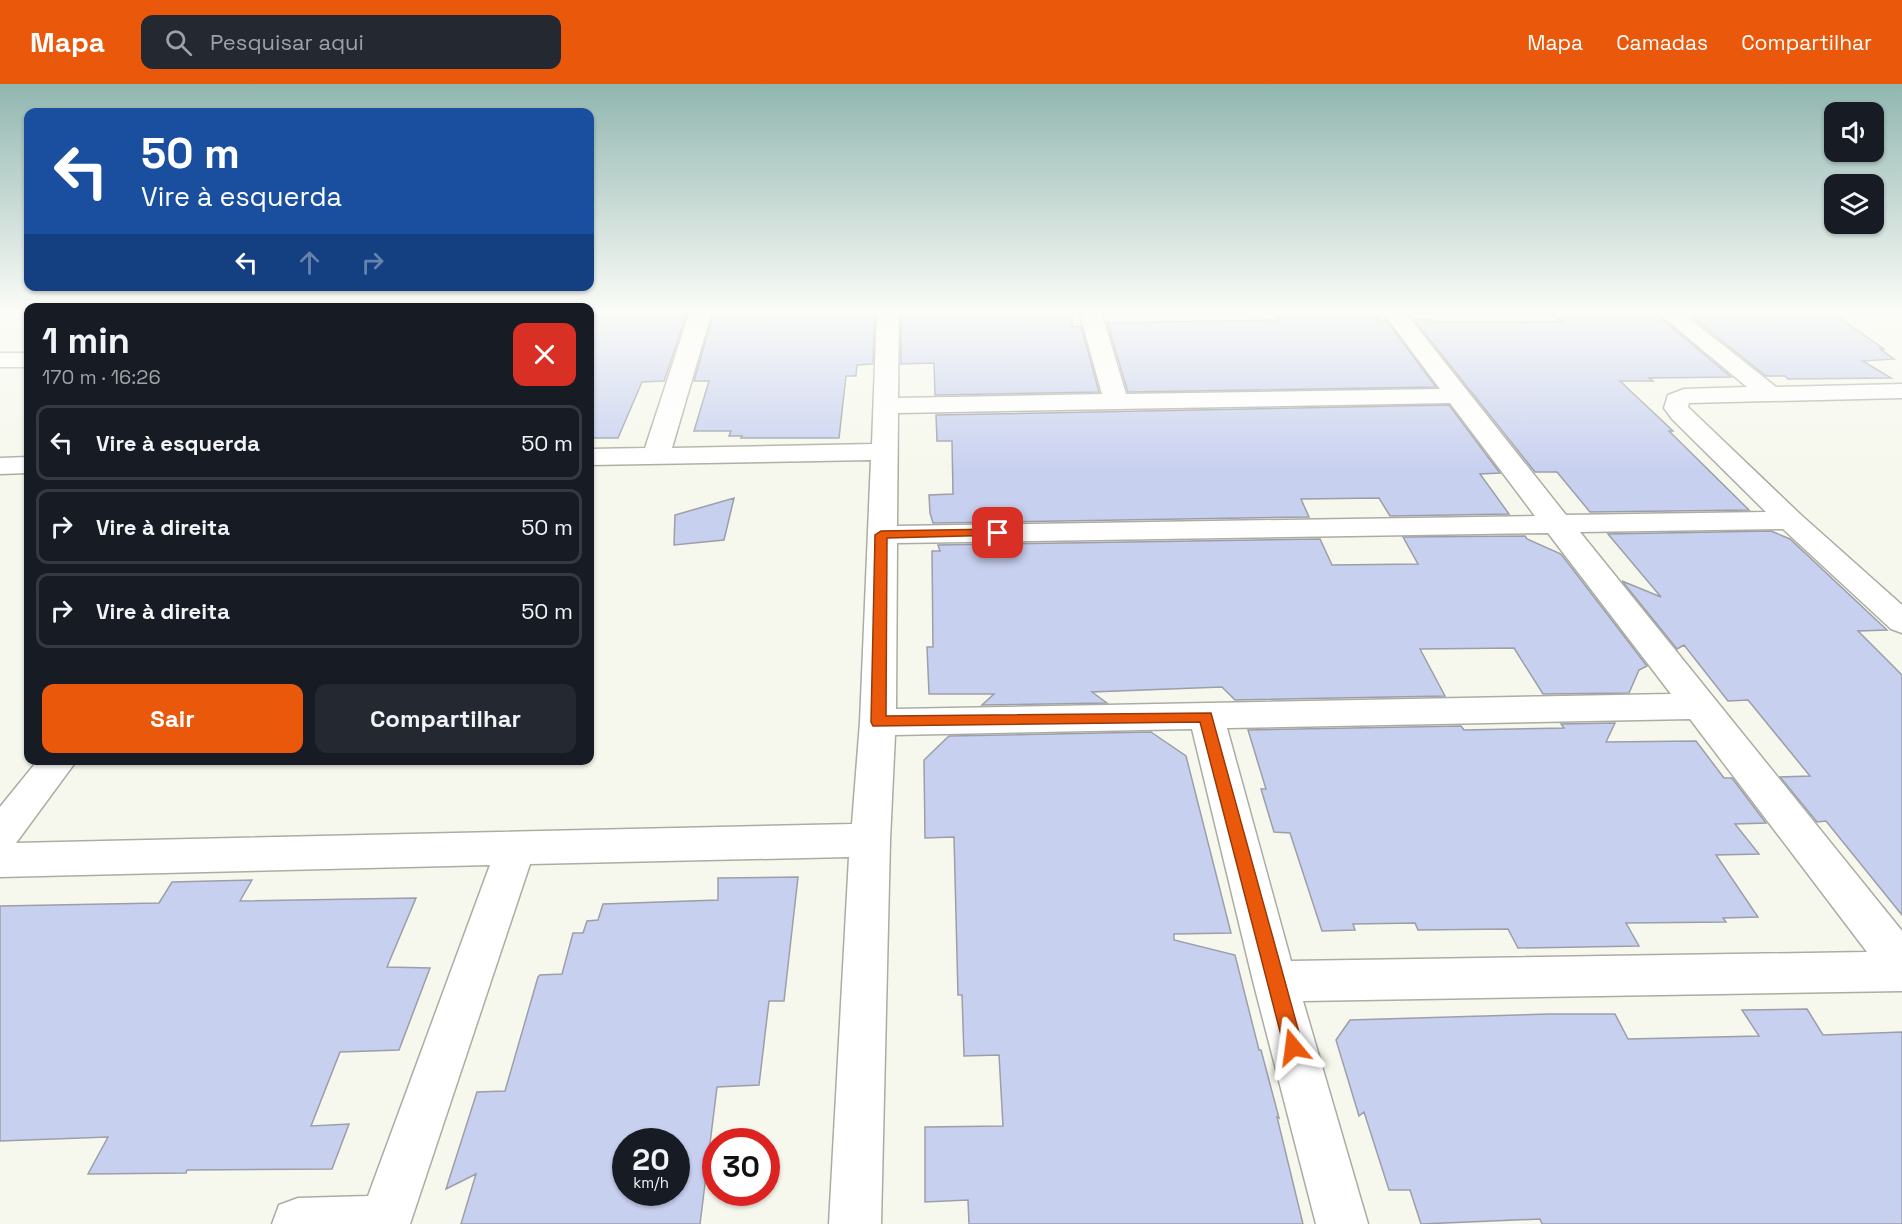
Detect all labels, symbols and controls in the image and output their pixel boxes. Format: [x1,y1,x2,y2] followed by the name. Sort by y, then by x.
[141,15,561,69] search box
[30,24,105,60] text: Mapa
[162,26,195,59] icon: search
[210,28,364,56] text: Pesquisar aqui
[1527,29,1583,56] text: Mapa
[1616,29,1708,56] text: Camadas
[1741,29,1872,56] text: Compartilhar
[1824,102,1884,234] map controls
[1824,102,1884,162] button: sound
[141,127,240,180] text: 50 m
[42,132,120,210] icon: left
[1824,174,1884,234] button: layers
[141,179,342,214] text: Vire à esquerda
[230,246,263,279] icon: left
[293,246,326,279] icon: ahead
[356,246,389,279] icon: right
[42,318,130,364] text: 1 min
[513,323,576,386] button: close
[42,364,161,390] text: 170 m · 16:26
[45,426,78,459] icon: left
[96,429,260,457] text: Vire à esquerda
[521,429,573,457] text: 50 m
[972,507,1023,558] pin
[45,510,78,543] icon: right
[96,513,230,541] text: Vire à direita
[521,513,573,541] text: 50 m
[981,516,1014,549] icon: arrive
[45,594,78,627] icon: right
[96,597,230,625] text: Vire à direita
[521,597,573,625] text: 50 m
[42,684,303,753] button: Sair
[315,684,576,753] button: Compartilhar
[1261,1015,1325,1079] position arrow
[702,1128,780,1206] speed limit sign: 30
[632,1140,670,1179] text: 20
[633,1173,669,1192] text: km/h

